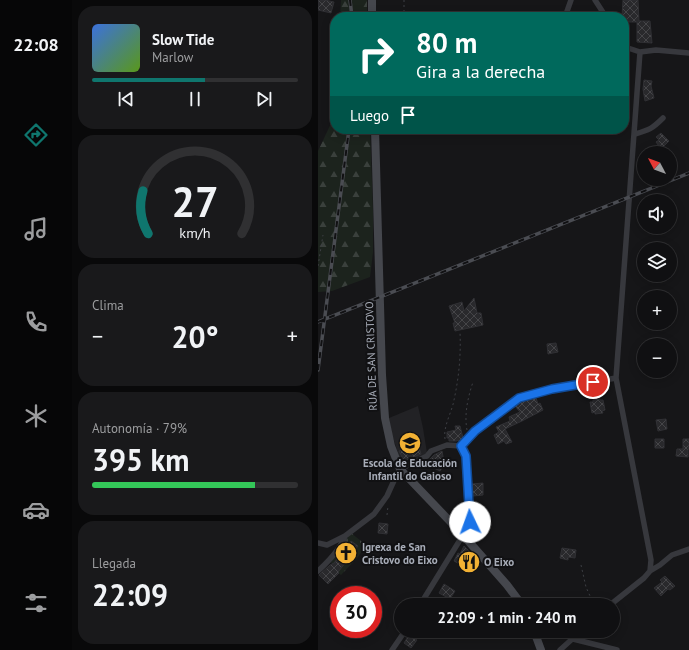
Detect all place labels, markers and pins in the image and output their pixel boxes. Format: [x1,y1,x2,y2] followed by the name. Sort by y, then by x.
[576,365,610,399] pin
[397,430,423,456] school or university icon: Escola de Educación Infantil do Gaioso
[363,456,457,483] place label: Escola de Educación Infantil do Gaioso
[333,540,359,566] church icon: Igrexa de San Cristovo do Eixo
[362,540,438,567] place label: Igrexa de San Cristovo do Eixo
[456,549,482,575] restaurant icon: O Eixo
[484,555,514,569] place label: O Eixo

